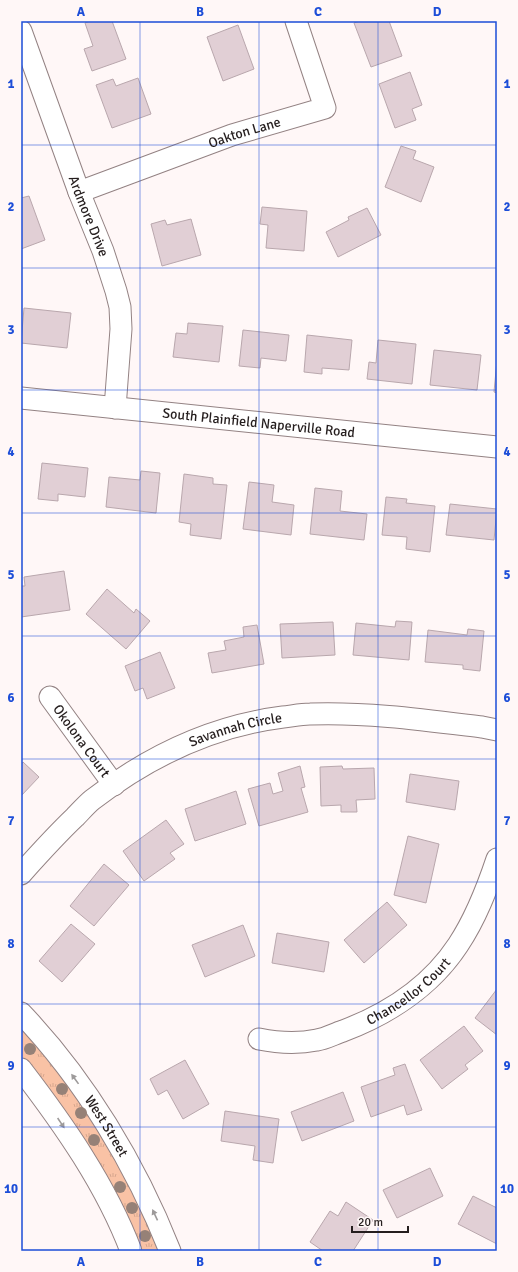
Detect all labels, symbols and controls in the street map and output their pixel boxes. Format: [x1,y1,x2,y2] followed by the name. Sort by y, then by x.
[77,4,86,20] text: A
[196,4,204,20] text: B
[314,4,322,20] text: C
[433,4,442,20] text: D
[7,76,15,92] text: 1
[503,76,511,92] text: 1
[206,113,283,152] street label: Oakton Lane
[65,173,113,258] street label: Ardmore Drive
[7,199,15,215] text: 2
[503,199,511,215] text: 2
[7,322,15,338] text: 3
[503,322,511,338] text: 3
[162,404,356,441] street label: South Plainfield Naperville Road
[7,444,15,460] text: 4
[503,444,511,460] text: 4
[7,567,15,583] text: 5
[503,567,511,583] text: 5
[7,690,15,706] text: 6
[503,690,511,706] text: 6
[50,701,114,781] street label: Okolona Court
[186,709,283,750] street label: Savannah Circle
[7,813,15,829] text: 7
[503,813,511,829] text: 7
[7,936,15,952] text: 8
[503,936,511,952] text: 8
[363,954,454,1028] street label: Chancellor Court
[7,1058,15,1074] text: 9
[503,1058,511,1074] text: 9
[71,1074,79,1085] one-way arrow
[81,1092,132,1160] street label: West Street
[57,1118,65,1128] one-way arrow
[4,1181,18,1197] text: 10
[500,1181,514,1197] text: 10
[352,1208,408,1234] scale bar
[152,1210,158,1221] one-way arrow
[358,1215,383,1230] text: 20 m
[77,1254,86,1270] text: A
[196,1254,204,1270] text: B
[314,1254,322,1270] text: C
[433,1254,442,1270] text: D

